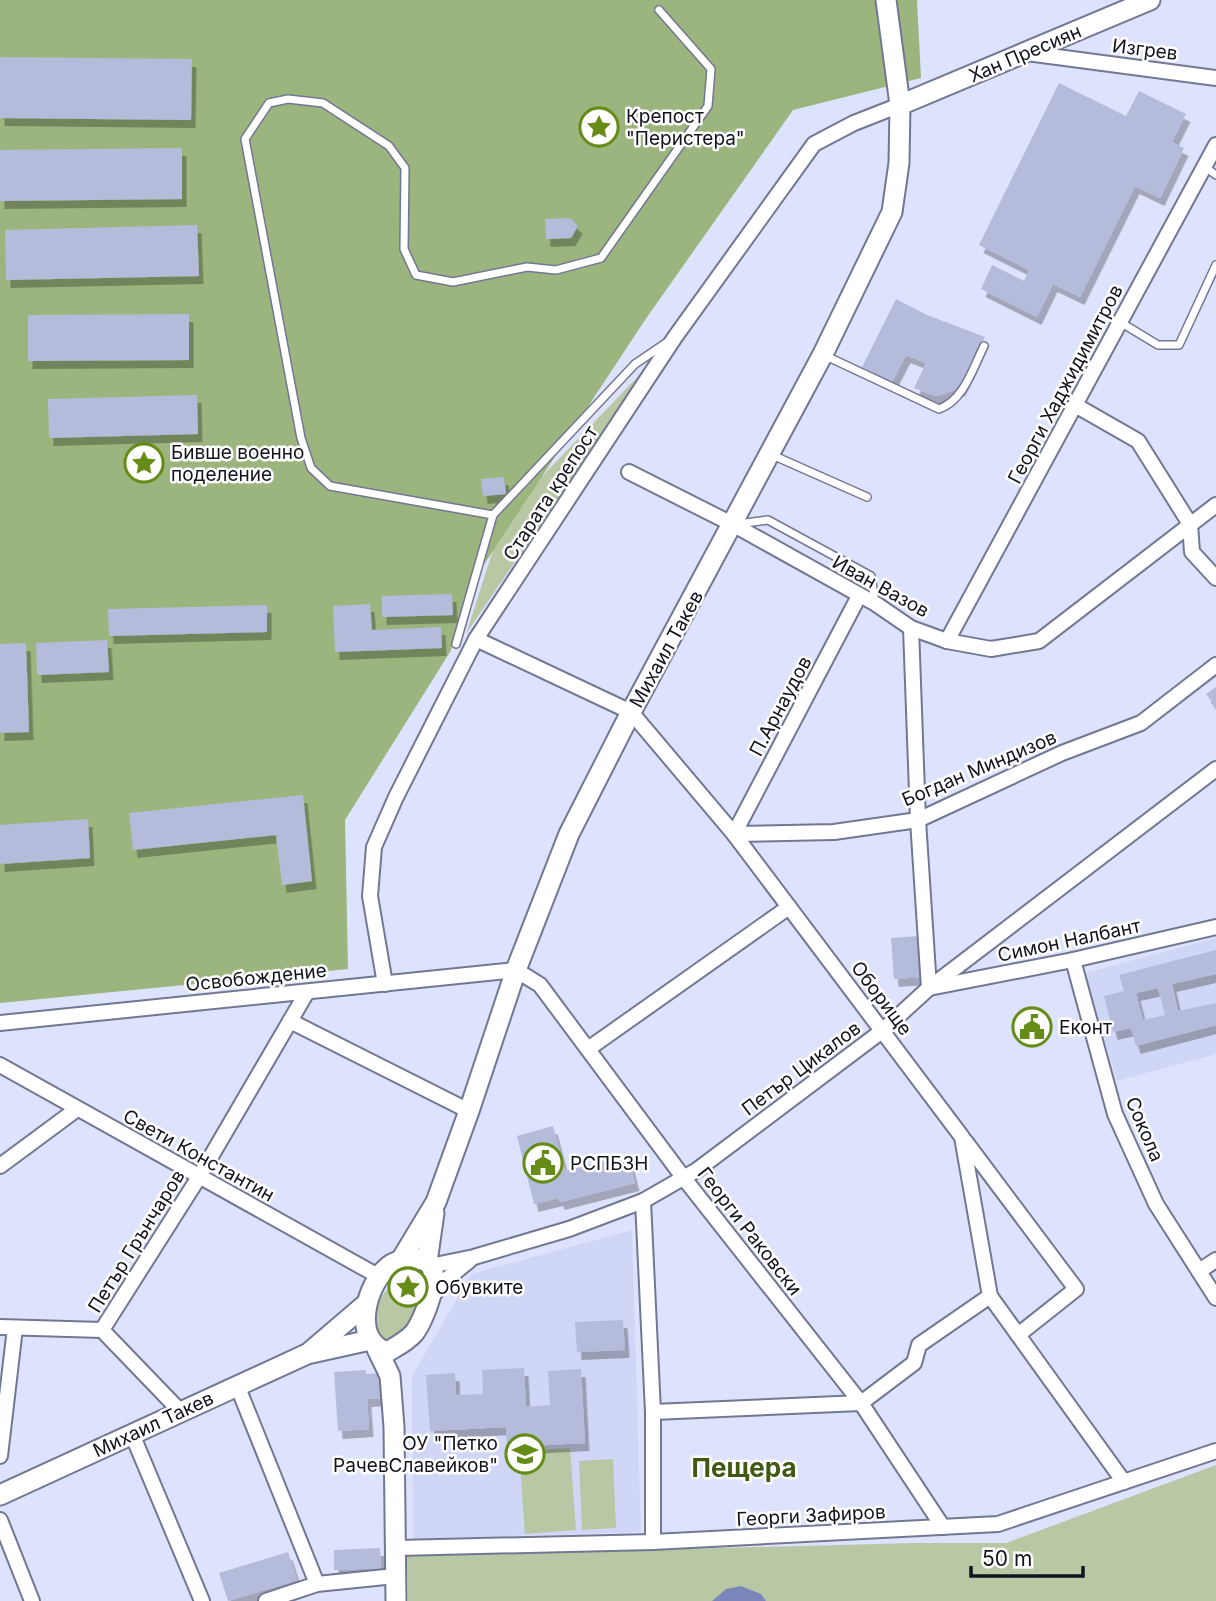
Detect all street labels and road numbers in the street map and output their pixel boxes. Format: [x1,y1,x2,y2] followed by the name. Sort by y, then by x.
[966,19,1085,87] street label: Хан Пресиян
[1111,34,1179,65] street label: Изгрев
[1003,281,1128,488] street label: Георги Хаджидимитров
[498,421,603,565] street label: Старата крепост
[828,550,933,622] street label: Иван Вазов
[625,587,708,712] street label: Михаил Такев
[745,652,816,760] street label: П.Арнаудов
[899,726,1060,811] street label: Богдан Миндизов
[996,914,1143,967] street label: Симон Налбант
[846,957,917,1040] street label: Оборище
[184,959,328,996] street label: Освобождение
[737,1016,865,1120] street label: Петър Цикалов
[1121,1093,1168,1165] street label: Сокола
[119,1104,278,1207] street label: Свети Константин
[693,1163,807,1300] street label: Георги Раковски
[83,1166,190,1317] street label: Петър Грънчаров
[89,1387,217,1462] street label: Михаил Такев
[736,1500,886,1531] street label: Георги Зафиров

